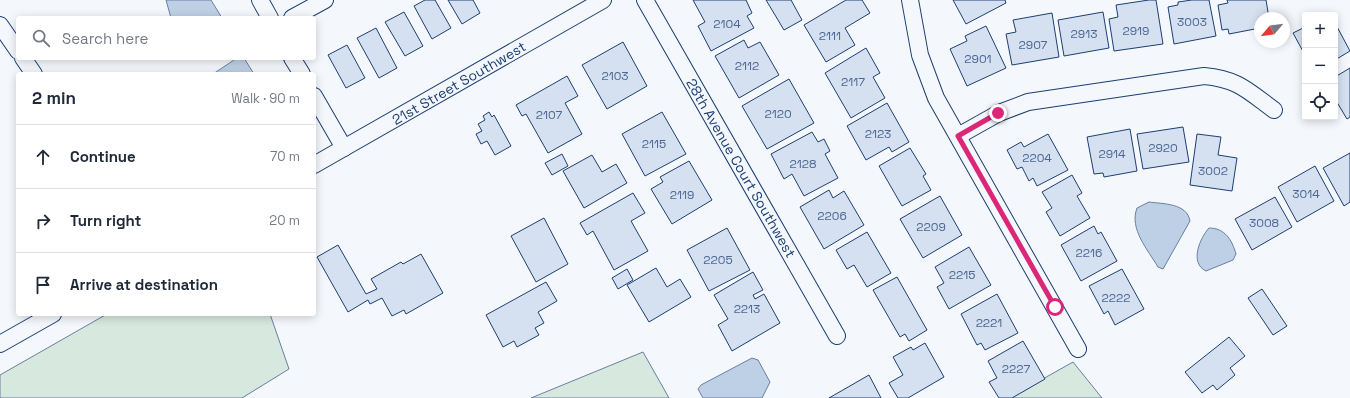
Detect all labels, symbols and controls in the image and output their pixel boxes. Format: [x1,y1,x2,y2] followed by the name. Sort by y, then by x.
[1254,12,1290,48] north arrow
[1302,12,1338,120] map controls
[1302,12,1338,48] button: +
[1177,14,1207,30] house number: 3003
[16,16,316,60] search box
[713,16,741,32] house number: 2104
[1123,23,1149,39] house number: 2919
[1071,26,1097,42] house number: 2913
[30,27,52,49] icon: search
[819,28,841,44] house number: 2111
[62,29,148,48] text: Search here
[389,37,529,129] street label: 21st Street Southwest
[1019,37,1048,53] house number: 2907
[1302,48,1338,84] button: −
[964,51,992,67] house number: 2901
[735,58,759,74] house number: 2112
[601,68,629,84] house number: 2103
[841,74,865,90] house number: 2117
[682,75,800,261] street label: 28th Avenue Court Southwest
[1302,84,1338,120] button: locate
[32,87,76,109] text: 2 min
[231,90,300,107] text: Walk · 90 m
[989,104,1007,122] route end
[764,106,792,122] house number: 2120
[536,107,562,123] house number: 2107
[865,126,891,142] house number: 2123
[642,136,666,152] house number: 2115
[1148,140,1178,156] house number: 2920
[32,146,54,168] icon: ahead
[1098,146,1126,162] house number: 2914
[70,147,136,166] text: Continue
[270,148,300,165] text: 70 m
[1022,150,1052,166] house number: 2204
[790,156,816,172] house number: 2128
[1198,163,1228,179] house number: 3002
[1292,186,1320,202] house number: 3014
[670,187,694,203] house number: 2119
[817,208,847,224] house number: 2206
[32,210,54,232] icon: right
[70,211,141,230] text: Turn right
[269,212,300,229] text: 20 m
[1249,215,1279,231] house number: 3008
[916,219,946,235] house number: 2209
[1076,245,1102,261] house number: 2216
[703,252,733,268] house number: 2205
[949,267,975,283] house number: 2215
[32,274,54,296] icon: arrive
[70,275,218,294] text: Arrive at destination
[1102,290,1130,306] house number: 2222
[1046,298,1064,316] route start
[734,301,760,317] house number: 2213
[976,315,1002,331] house number: 2221
[1002,361,1030,377] house number: 2227

